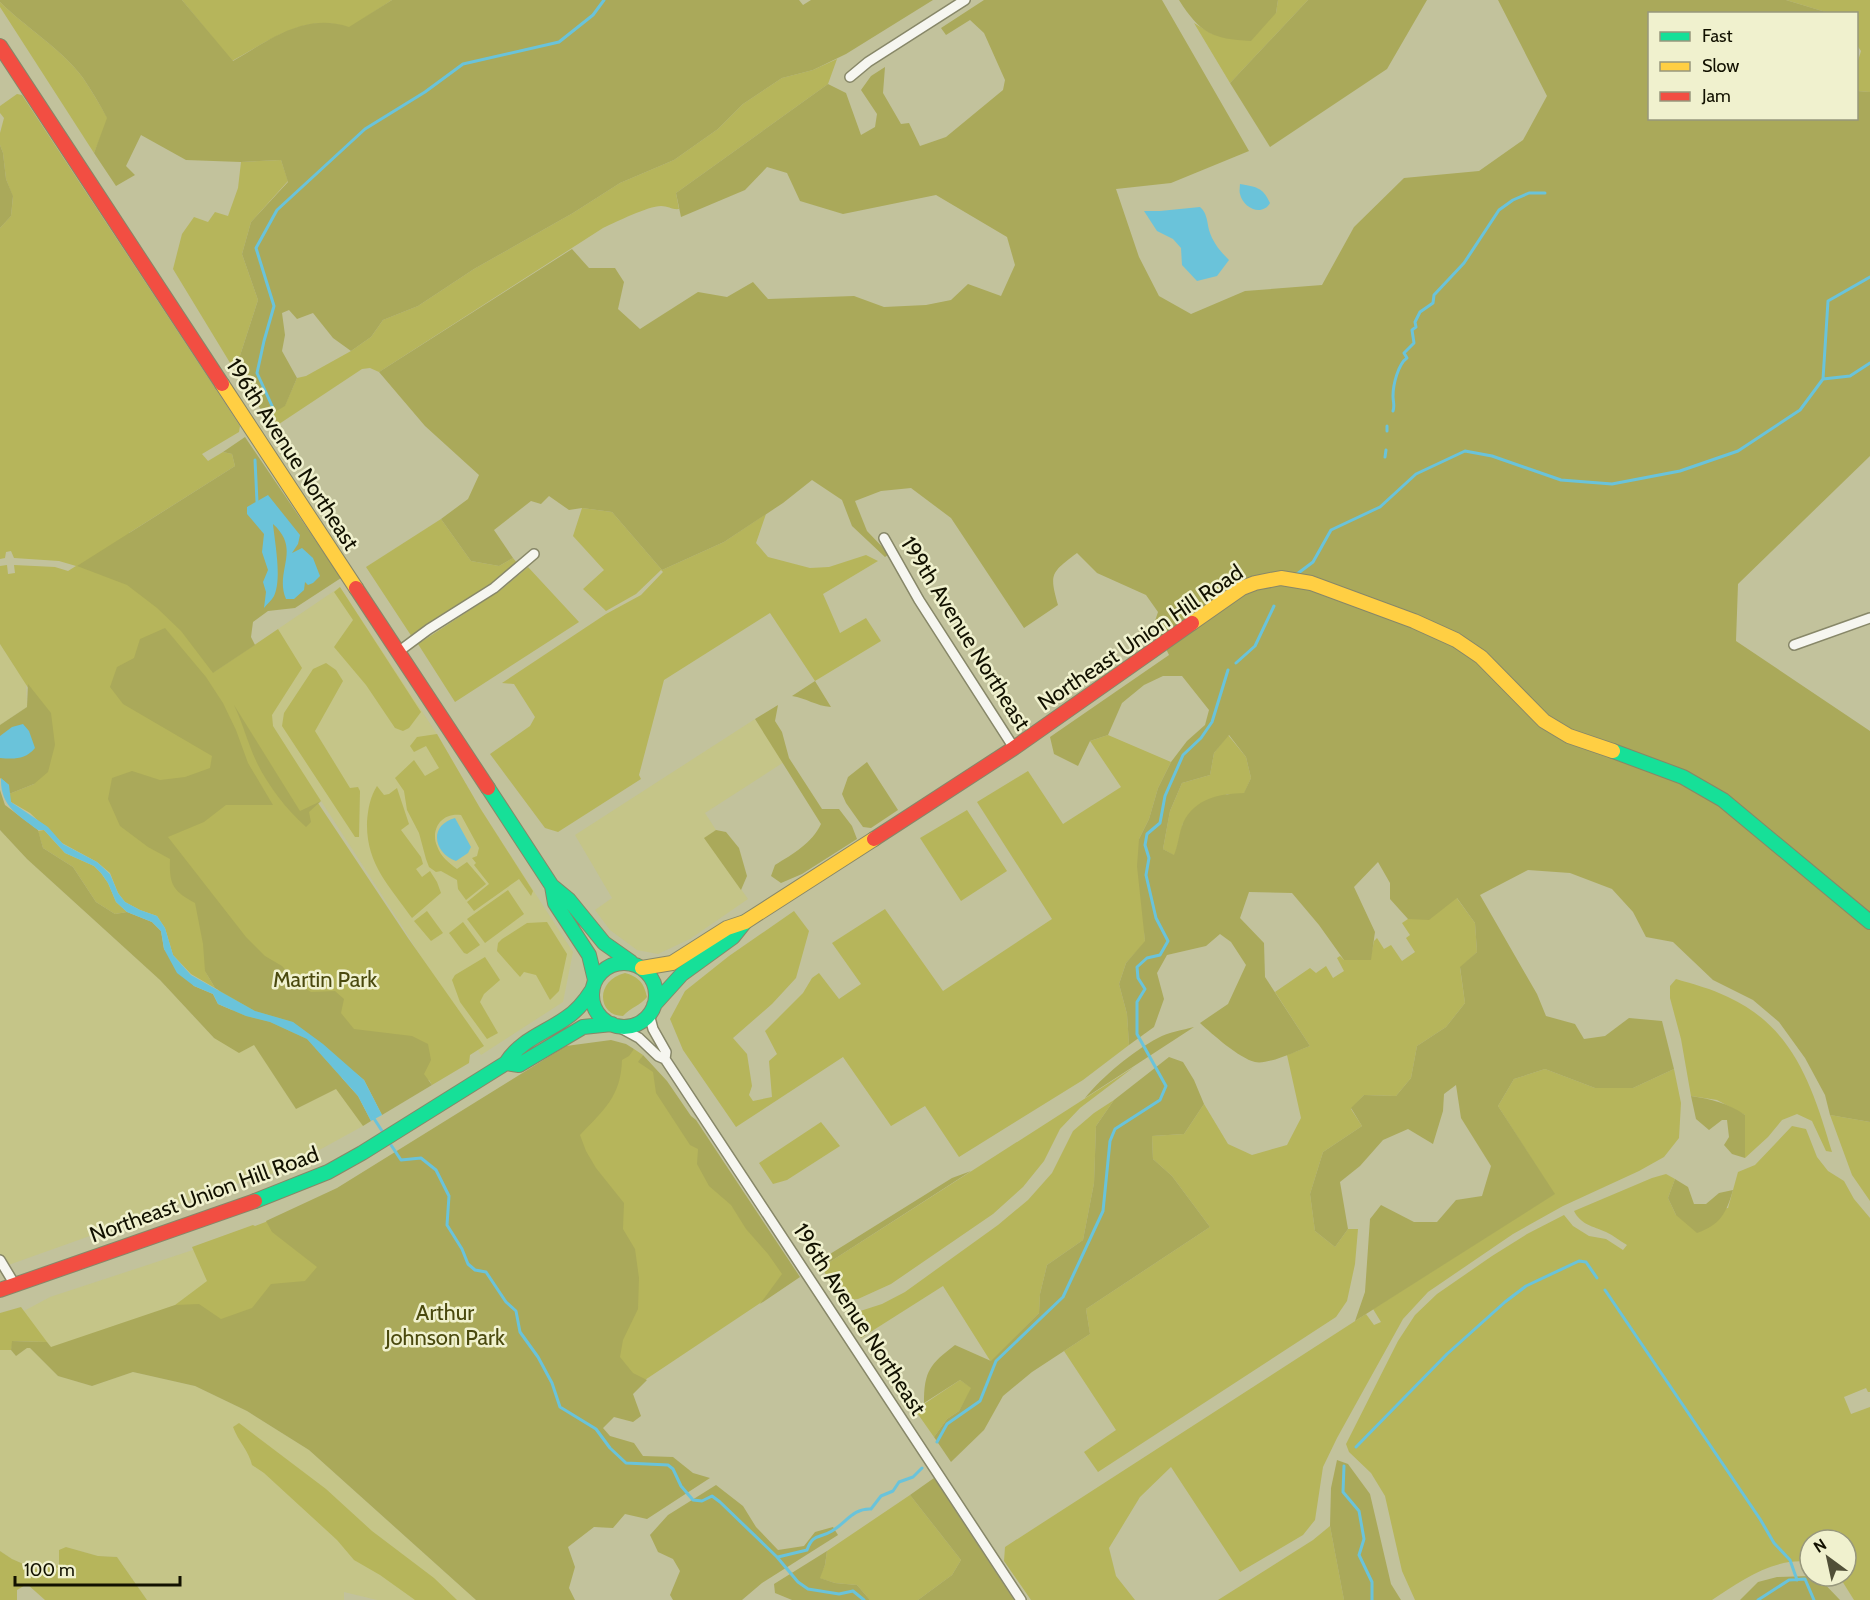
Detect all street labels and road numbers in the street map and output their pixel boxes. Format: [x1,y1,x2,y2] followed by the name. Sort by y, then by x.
[221,353,365,556] street label: 196th Avenue Northeast
[895,532,1036,735] street label: 199th Avenue Northeast
[1032,559,1248,716] street label: Northeast Union Hill Road
[86,1140,322,1249] street label: Northeast Union Hill Road
[788,1218,932,1421] street label: 196th Avenue Northeast

